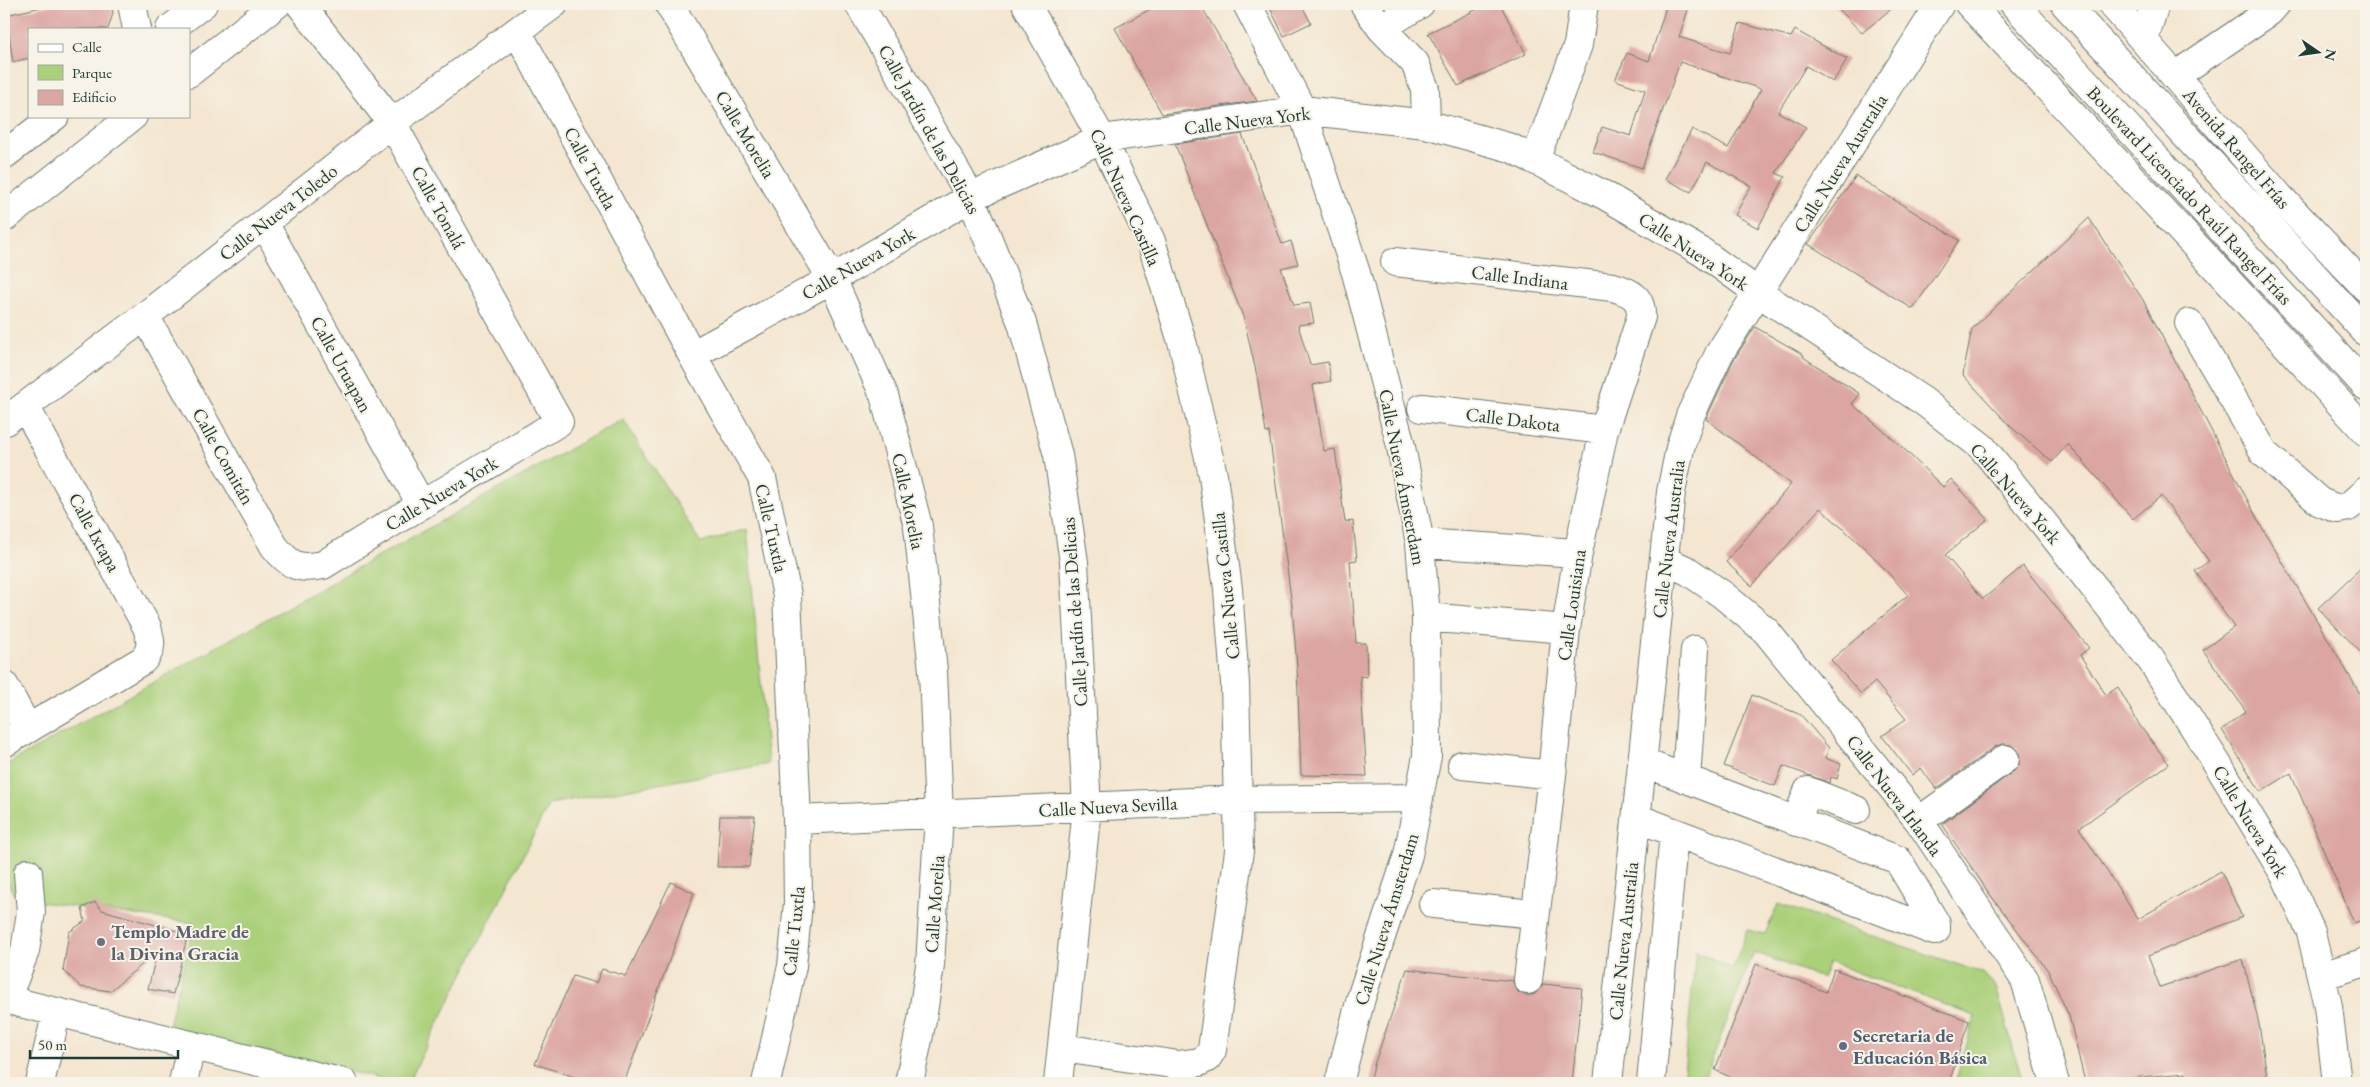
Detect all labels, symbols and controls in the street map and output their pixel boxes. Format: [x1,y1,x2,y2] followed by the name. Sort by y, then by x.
[28,28,190,118] legend
[2292,28,2342,78] north arrow
[72,37,102,56] text: Calle
[873,40,987,218] street label: Calle Jardín de las Delicias
[2320,47,2341,63] text: N
[72,63,112,82] text: Parque
[2081,81,2298,310] street label: Boulevard Licenciado Raúl Rangel Frías
[2177,82,2296,214] street label: Avenida Rangel Frías
[710,86,782,183] street label: Calle Morelia
[72,87,116,106] text: Edificio
[1788,89,1893,237] street label: Calle Nueva Australia
[1182,100,1313,141] street label: Calle Nueva York
[558,122,623,214] street label: Calle Tuxtla
[1084,125,1167,270] street label: Calle Nueva Castilla
[214,158,343,267] street label: Calle Nueva Toledo
[405,161,472,254] street label: Calle Tonalá
[1634,206,1755,297] street label: Calle Nueva York
[797,220,920,306] street label: Calle Nueva York
[1470,259,1570,296] street label: Calle Indiana
[305,312,378,417] street label: Calle Uruapan
[1373,387,1432,568] street label: Calle Nueva Ámsterdam
[1464,401,1562,438] street label: Calle Dakota
[187,403,261,509] street label: Calle Comitán
[1965,437,2067,550] street label: Calle Nueva York
[380,449,503,537] street label: Calle Nueva York
[886,451,931,552] street label: Calle Morelia
[1646,458,1691,620] street label: Calle Nueva Australia
[749,481,794,575] street label: Calle Tuxtla
[63,488,127,577] street label: Calle Ixtapa
[1205,511,1246,661] street label: Calle Nueva Castilla
[1055,516,1094,708] street label: Calle Jardín de las Delicias
[1551,547,1592,663] street label: Calle Louisiana
[1841,730,1949,861] street label: Calle Nueva Irlanda
[2207,760,2295,883] street label: Calle Nueva York
[1038,790,1179,823] street label: Calle Nueva Sevilla
[1348,830,1425,1008] street label: Calle Nueva Ámsterdam
[919,854,950,954] street label: Calle Morelia
[1603,860,1644,1022] street label: Calle Nueva Australia
[776,884,811,977] street label: Calle Tuxtla
[111,919,249,966] place label: Templo Madre de la Divina Gracia
[95,936,107,948] marker: Templo Madre de la Divina Gracia
[1853,1023,1988,1070] place label: Secretaria de Educación Básica
[30,1027,178,1059] scale bar
[38,1035,67,1054] text: 50 m
[1837,1040,1849,1052] marker: Secretaria de Educación Básica

